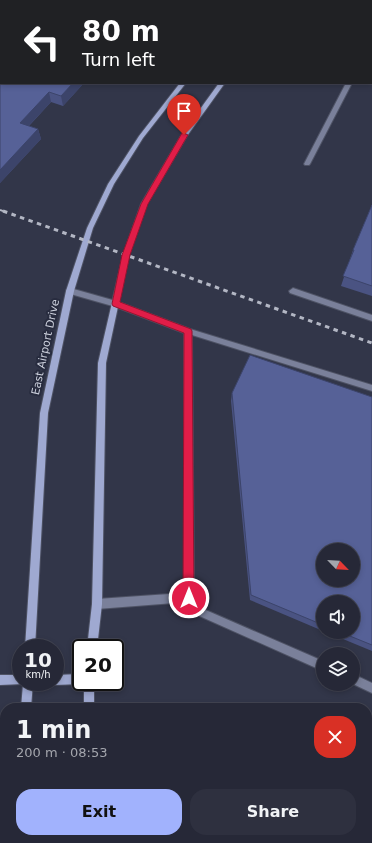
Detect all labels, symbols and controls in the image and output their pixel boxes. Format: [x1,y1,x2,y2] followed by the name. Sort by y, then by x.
[82,15,160,48] text: 80 m
[16,16,68,68] icon: left
[82,49,155,70] text: Turn left
[167,94,201,135] pin
[173,100,195,122] icon: arrive
[29,298,62,396] street label: East Airport Drive
[316,543,360,587] north arrow
[316,543,360,691] map controls
[168,577,210,619] position arrow
[316,595,360,639] button: sound
[72,639,124,691] speed limit sign: 20
[316,647,360,691] button: layers
[24,648,52,672] text: 10
[25,669,51,680] text: km/h
[16,716,91,744] text: 1 min
[314,716,356,758] button: close
[16,745,107,760] text: 200 m · 08:53
[16,789,182,835] button: Exit
[190,789,356,835] button: Share

